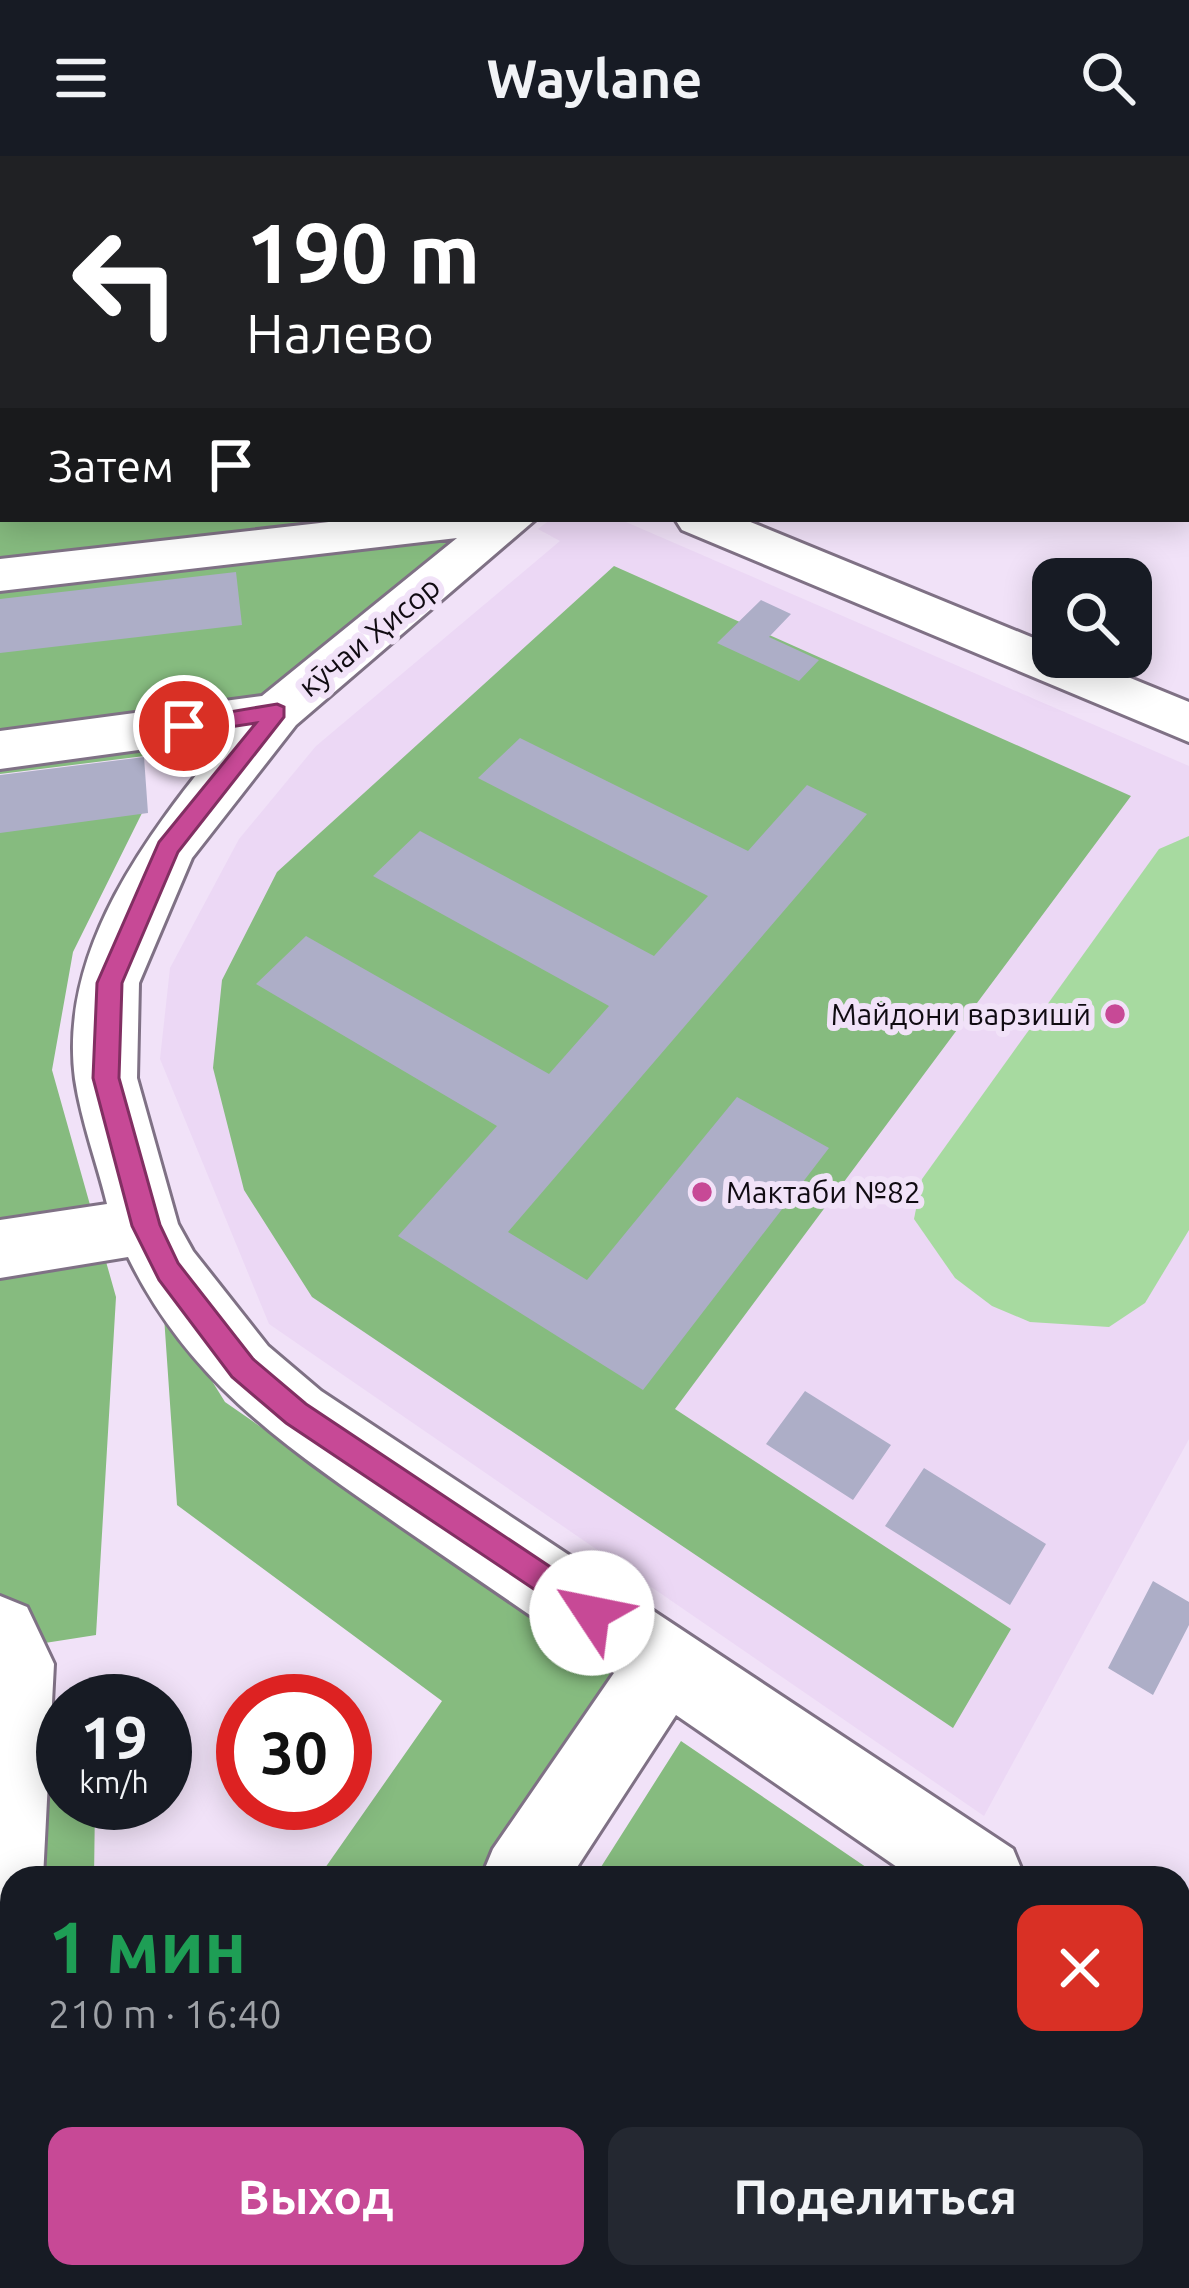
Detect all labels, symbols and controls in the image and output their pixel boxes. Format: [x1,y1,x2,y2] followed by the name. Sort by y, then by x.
[48,45,114,111] icon: menu
[1075,45,1141,111] icon: search
[487,48,702,108] text: Waylane
[48,204,204,360] icon: left
[246,205,480,299] text: 190 m
[246,303,434,363] text: Налево
[198,432,264,498] icon: arrive
[48,440,174,491] text: Затем
[1032,558,1152,678] map controls
[1032,558,1152,678] button: search
[292,569,446,703] street label: кӯчаи Ҳисор
[133,675,235,777] pin
[151,693,217,759] icon: arrive
[831,997,1091,1031] place label: Майдони варзишӣ
[1102,1001,1128,1027] marker: Майдони варзишӣ
[726,1175,921,1209] place label: Мактаби №82
[689,1179,715,1205] marker: Мактаби №82
[529,1550,655,1676] position arrow
[216,1674,372,1830] speed limit sign: 30
[80,1703,148,1770] text: 19
[79,1765,149,1799] text: km/h
[1017,1905,1143,2031] button: close
[48,1906,247,1987] text: 1 мин
[48,1992,282,2035] text: 210 m · 16:40
[48,2127,584,2265] button: Выход
[608,2127,1143,2265] button: Поделиться

